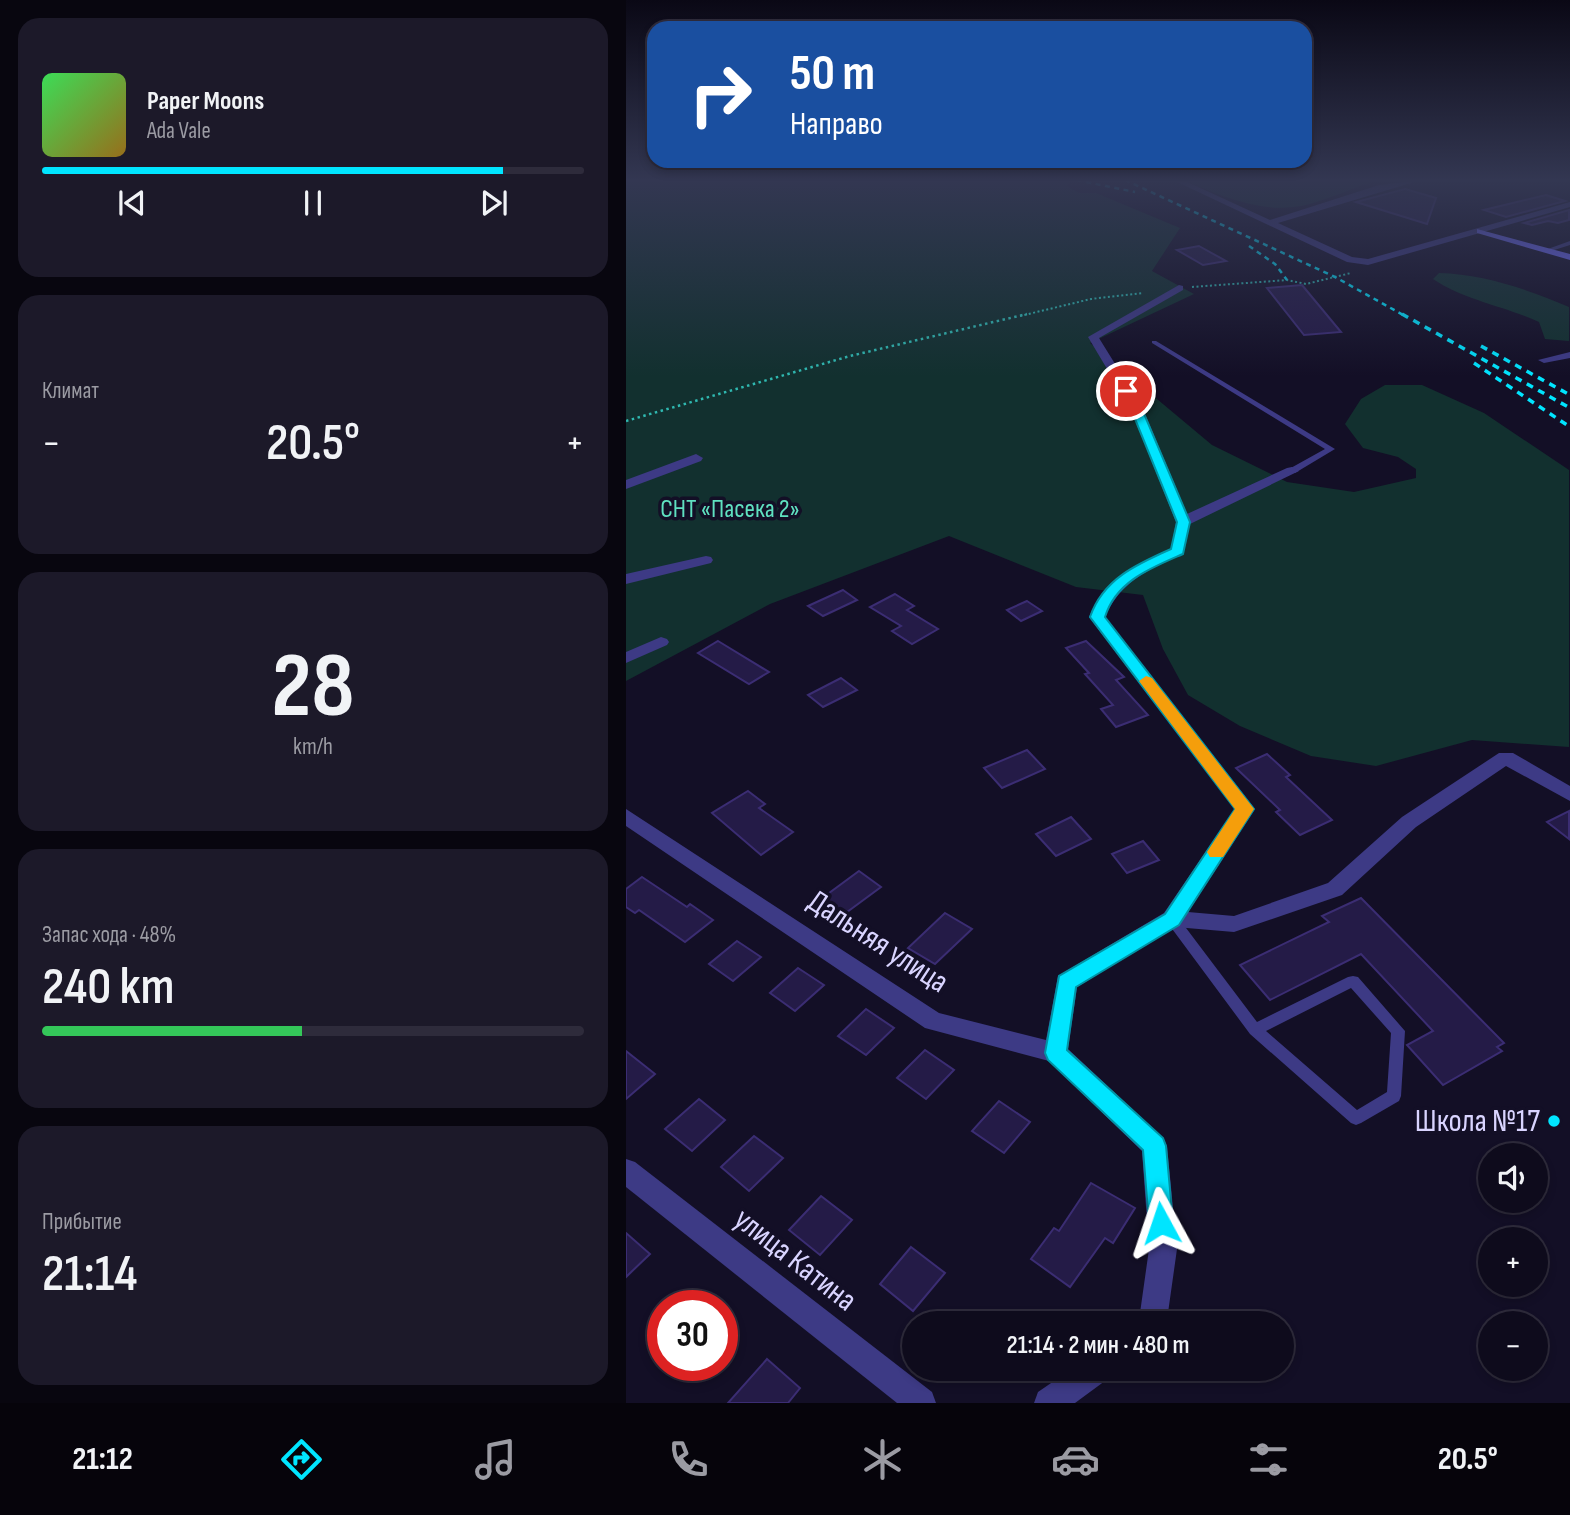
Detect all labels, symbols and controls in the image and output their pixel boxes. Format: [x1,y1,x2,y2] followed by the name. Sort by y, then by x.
[790,45,875,104] text: 50 m
[675,49,766,140] icon: right
[147,86,264,117] text: Paper Moons
[790,105,883,144] text: Направо
[147,117,211,145] text: Ada Vale
[113,184,151,222] icon: previous
[294,184,332,222] icon: pause
[475,184,513,222] icon: next
[1096,361,1156,421] pin
[1107,372,1145,410] icon: arrive
[42,377,99,405] text: Климат
[266,412,360,475] text: 20.5°
[42,421,61,466] text: −
[565,421,584,466] text: +
[660,494,800,525] park label: СНТ «Пасека 2»
[272,633,354,742] text: 28
[293,733,333,761] text: km/h
[800,882,956,1002] street label: Дальняя улица
[42,921,176,949] text: Запас хода · 48%
[42,956,174,1019] text: 240 km
[1415,1102,1540,1141] place label: Школа №17
[1546,1113,1562,1129] marker: Школа №17
[1478,1143,1548,1381] map controls
[1478,1143,1548,1213] button: sound
[1124,1186,1198,1260] position arrow
[726,1200,864,1320] street label: улица Катина
[42,1208,122,1236] text: Прибытие
[1478,1227,1548,1297] button: +
[42,1243,138,1306] text: 21:14
[647,1290,738,1381] speed limit sign: 30
[1478,1311,1548,1381] button: −
[1007,1330,1189,1361] text: 21:14 · 2 мин · 480 m
[277,1435,326,1484] icon: directions
[471,1435,520,1484] icon: music
[664,1435,713,1484] icon: phone
[858,1435,907,1484] icon: climate
[1051,1435,1100,1484] icon: car
[1244,1435,1293,1484] icon: filters
[72,1440,133,1479] text: 21:12
[1438,1440,1498,1479] text: 20.5°

